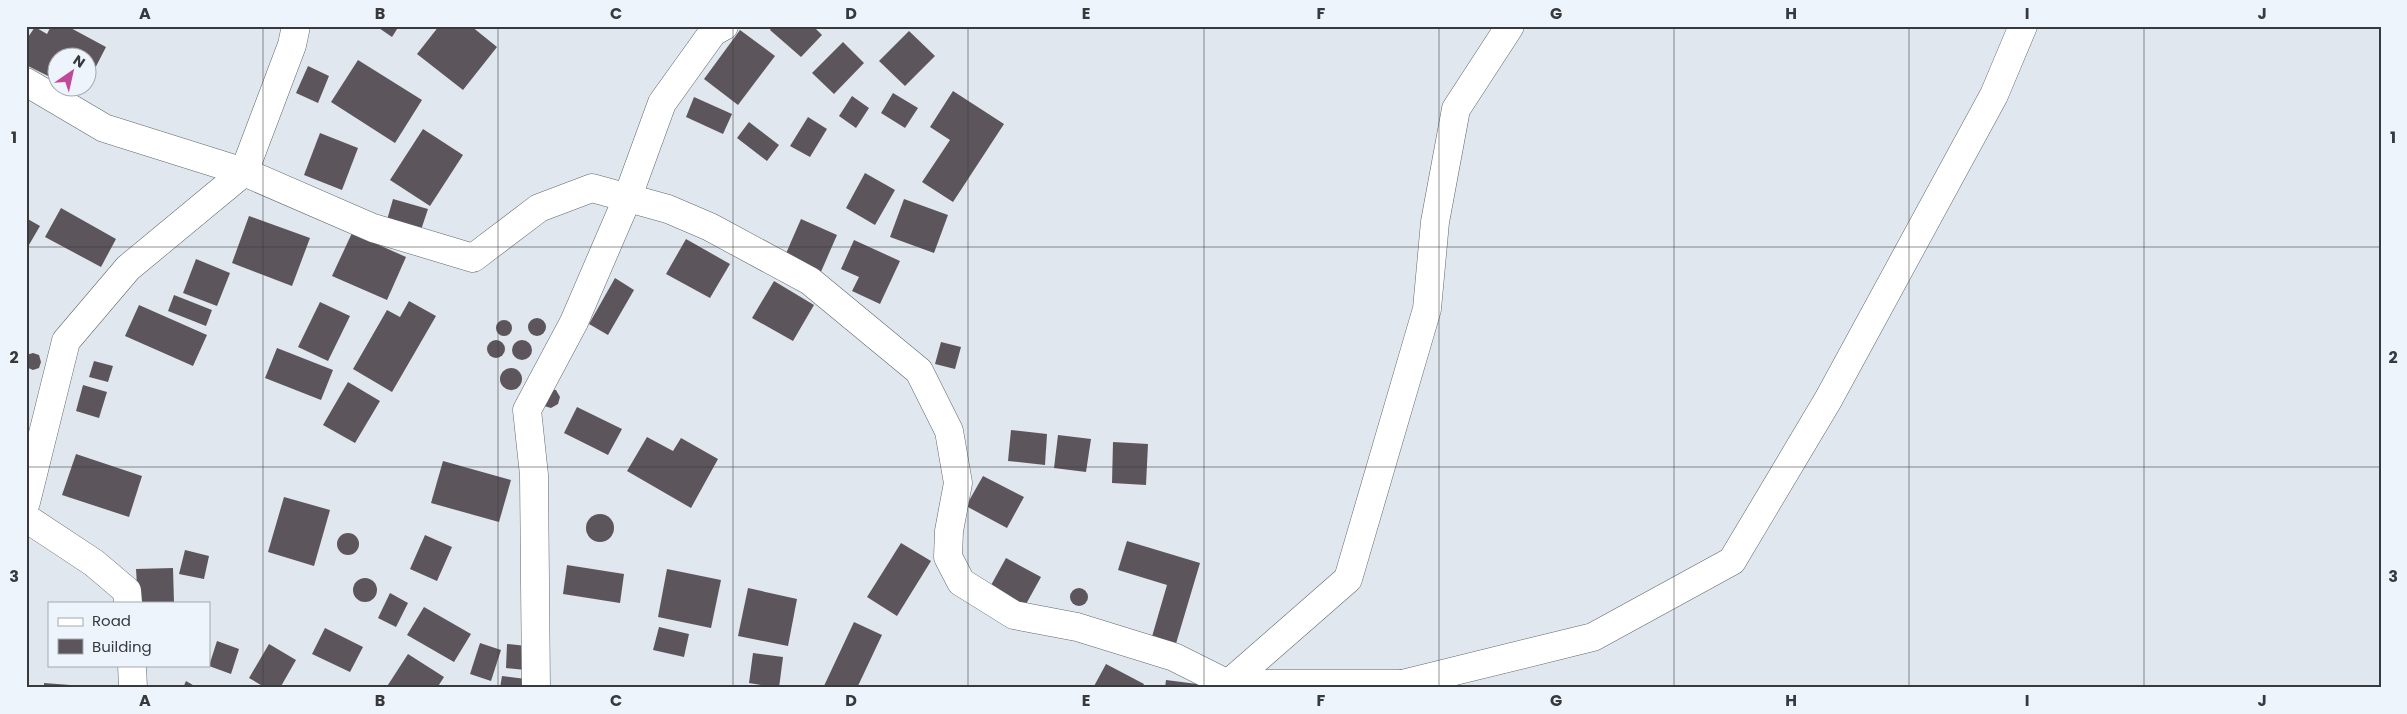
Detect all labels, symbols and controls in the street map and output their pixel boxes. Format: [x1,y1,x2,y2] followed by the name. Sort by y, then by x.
[139,2,151,25] text: A
[375,2,385,25] text: B
[610,2,622,25] text: C
[845,2,857,25] text: D
[1082,2,1090,25] text: E
[1317,2,1326,25] text: F
[1550,2,1562,25] text: G
[1785,2,1797,25] text: H
[2025,2,2029,25] text: I
[2257,2,2267,25] text: J
[48,48,98,98] north arrow
[69,50,89,72] text: N
[11,126,17,149] text: 1
[2390,126,2396,149] text: 1
[9,346,19,369] text: 2
[2388,346,2398,369] text: 2
[9,565,19,588] text: 3
[2388,565,2398,588] text: 3
[48,602,210,666] legend
[92,610,131,631] text: Road
[92,636,152,657] text: Building
[139,689,151,712] text: A
[375,689,385,712] text: B
[610,689,622,712] text: C
[845,689,857,712] text: D
[1082,689,1090,712] text: E
[1317,689,1326,712] text: F
[1550,689,1562,712] text: G
[1785,689,1797,712] text: H
[2025,689,2029,712] text: I
[2257,689,2267,712] text: J

